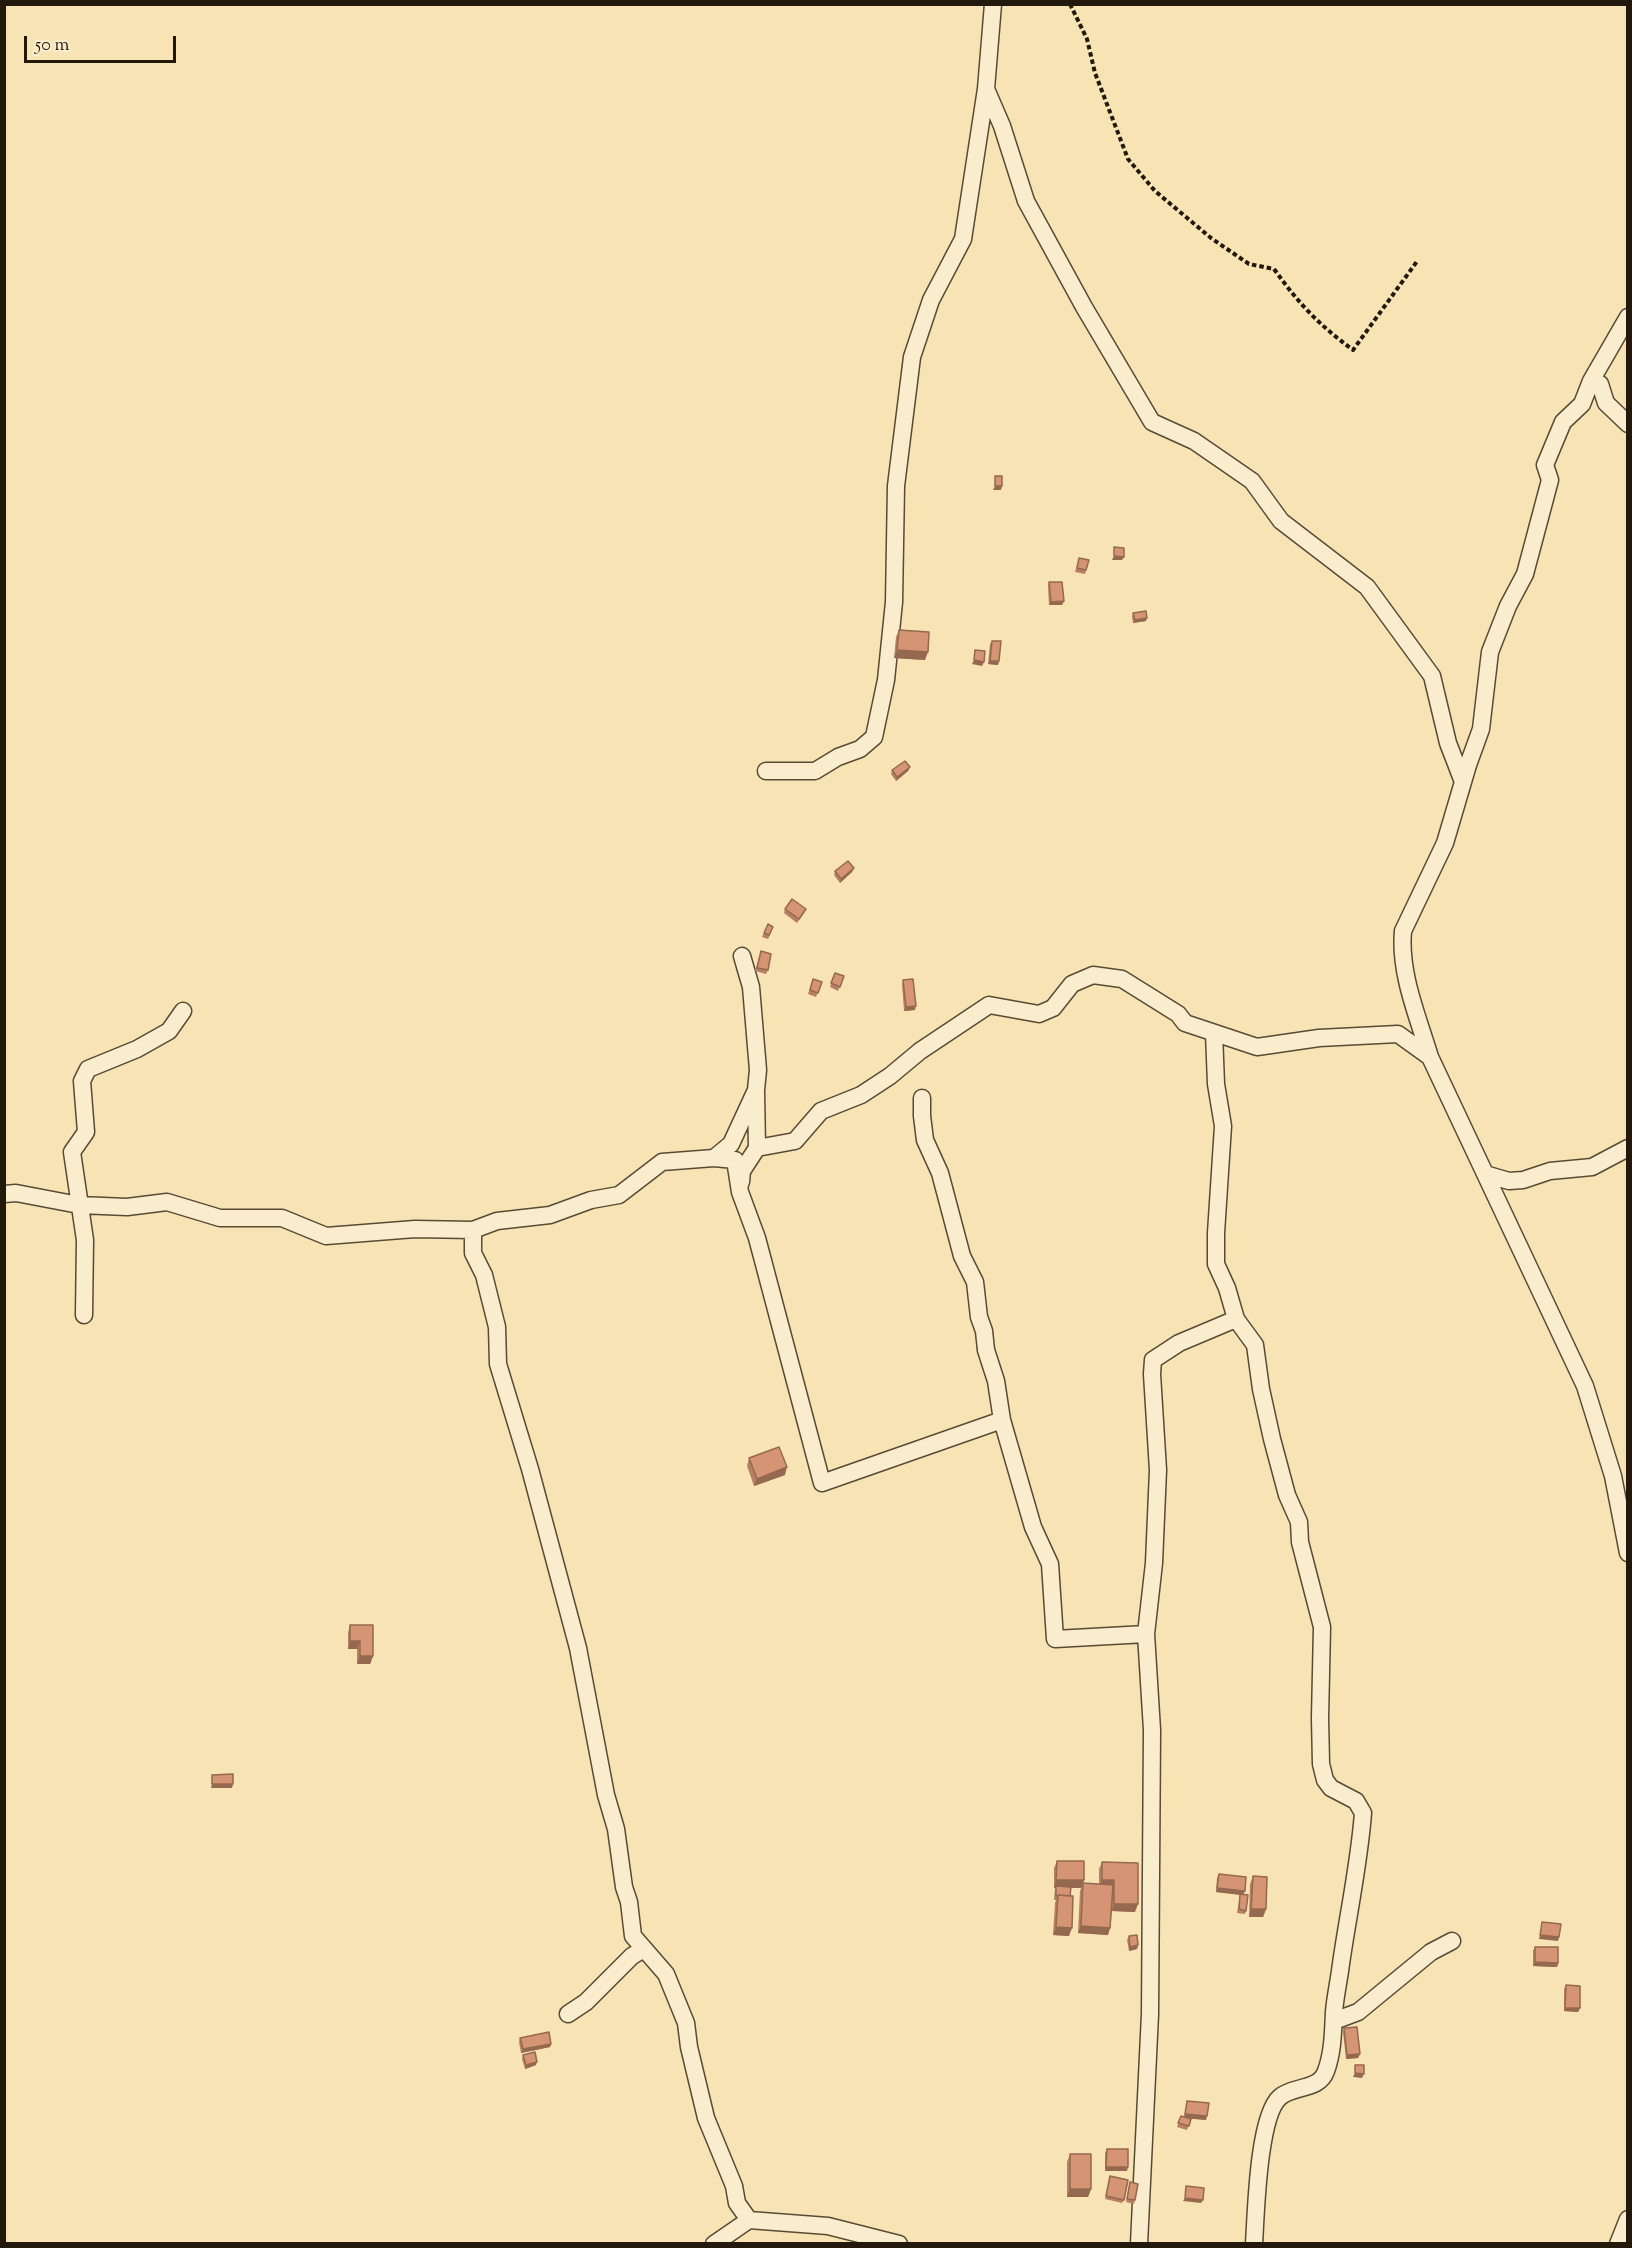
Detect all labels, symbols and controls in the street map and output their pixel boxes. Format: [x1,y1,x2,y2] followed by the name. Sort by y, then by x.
[27,24,178,62] scale bar
[35,33,69,59] text: 50 m

